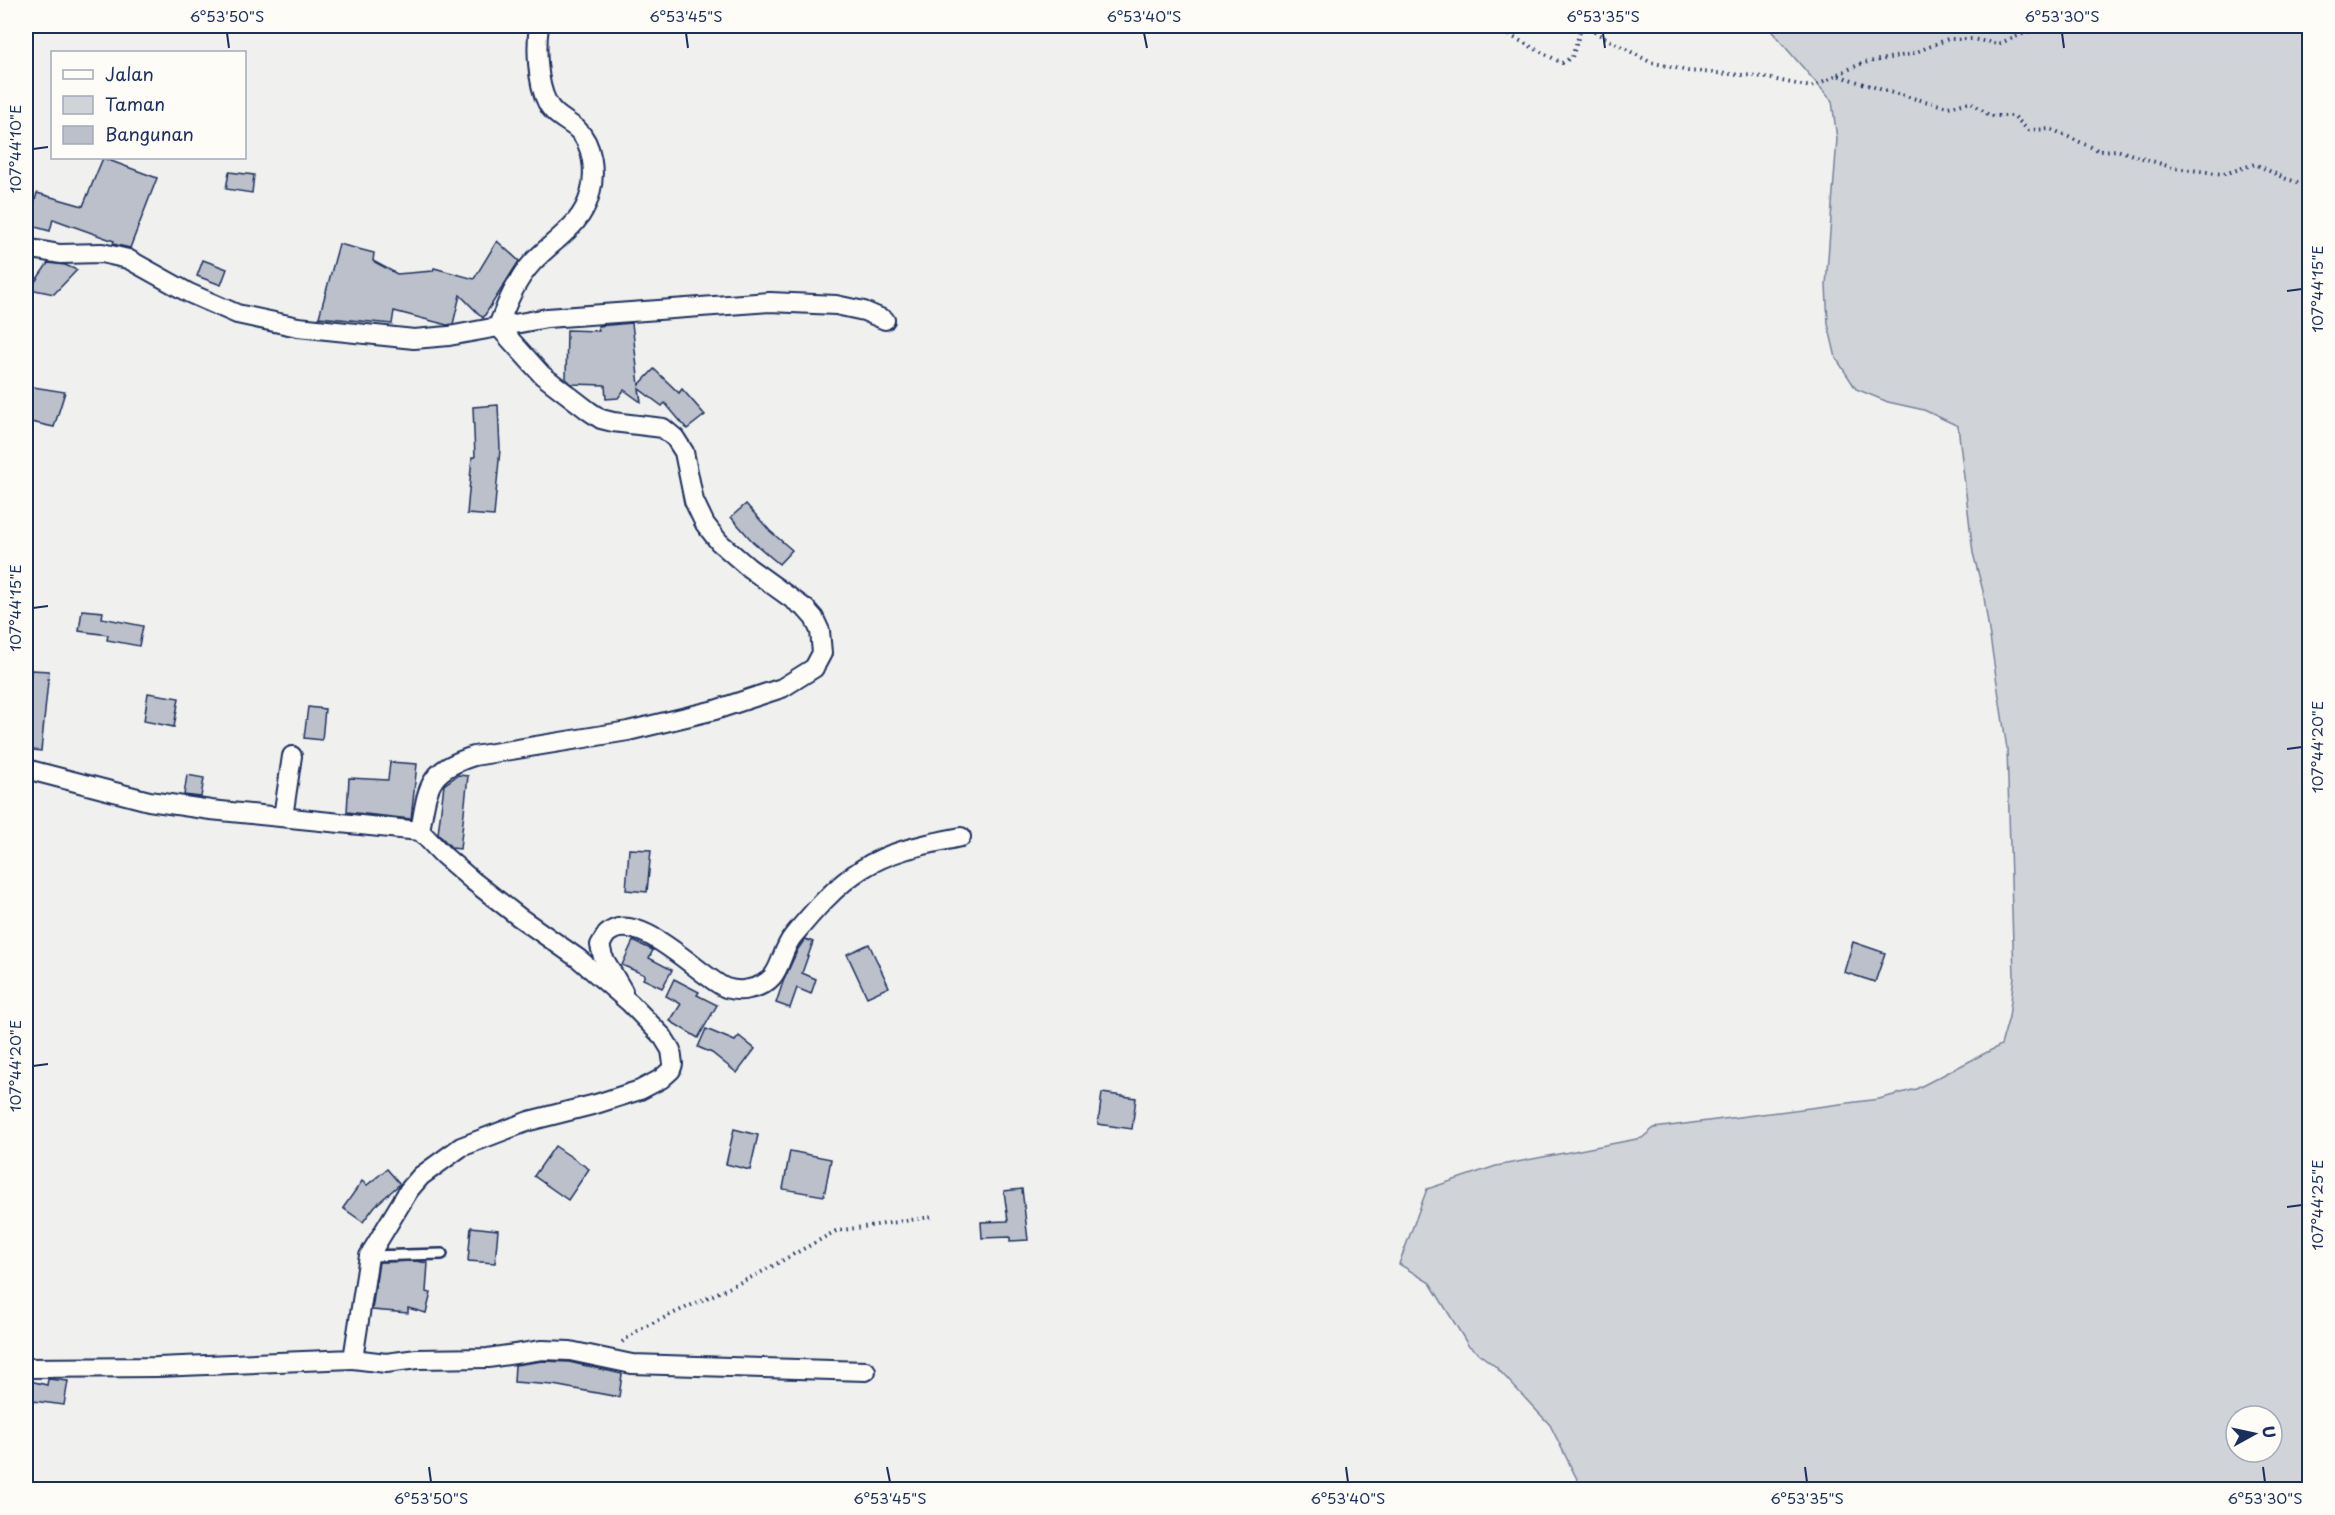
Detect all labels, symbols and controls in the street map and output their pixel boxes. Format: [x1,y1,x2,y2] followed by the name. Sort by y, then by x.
[190,4,264,27] text: 6°53'50"S
[649,4,723,27] text: 6°53'45"S
[1107,4,1181,27] text: 6°53'40"S
[1566,4,1640,27] text: 6°53'35"S
[2024,4,2100,27] text: 6°53'30"S
[51,51,246,159] legend
[105,60,154,87] text: Jalan
[105,90,165,117] text: Taman
[3,105,26,193] text: 107°44'10"E
[105,120,194,147] text: Bangunan
[2305,245,2328,333] text: 107°44'15"E
[3,564,26,652] text: 107°44'15"E
[2305,701,2328,793] text: 107°44'20"E
[3,1020,26,1112] text: 107°44'20"E
[2305,1159,2328,1251] text: 107°44'25"E
[2224,1404,2284,1464] north arrow
[2257,1424,2283,1439] text: U
[394,1486,468,1509] text: 6°53'50"S
[853,1486,927,1509] text: 6°53'45"S
[1311,1486,1385,1509] text: 6°53'40"S
[1770,1486,1844,1509] text: 6°53'35"S
[2227,1486,2303,1509] text: 6°53'30"S

